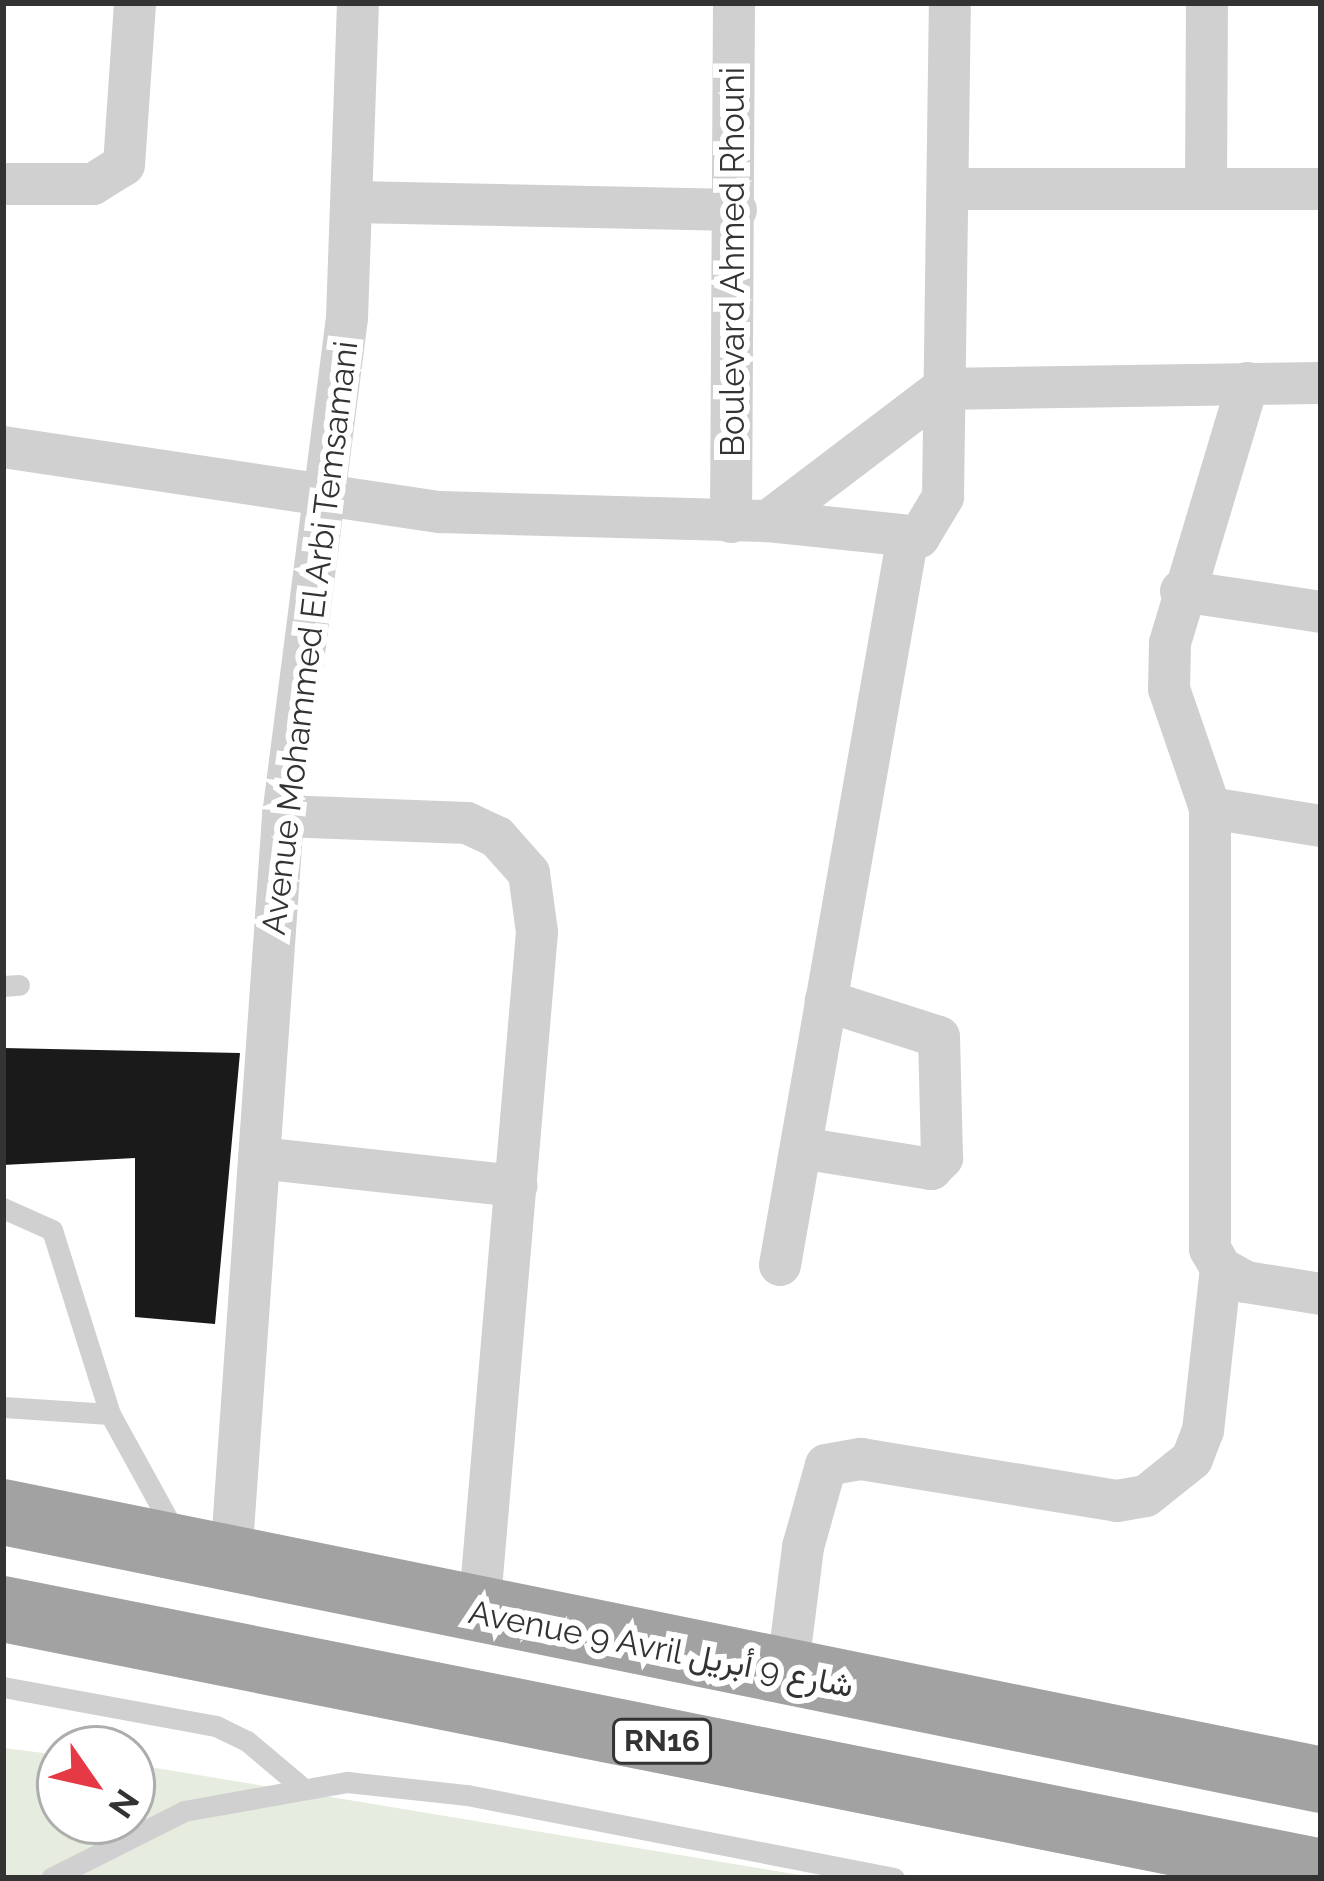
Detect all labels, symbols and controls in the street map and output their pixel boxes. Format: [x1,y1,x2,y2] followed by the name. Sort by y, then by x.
[713,67,753,457] street label: Boulevard Ahmed Rhouni
[254,337,366,939] street label: Avenue Mohammed El Arbi Temsamani
[464,1592,858,1706] street label: Avenue 9 Avril شارع 9 أبريل
[611,1717,713,1765] road number: RN16
[36,1725,156,1845] north arrow
[101,1782,147,1825] text: N

